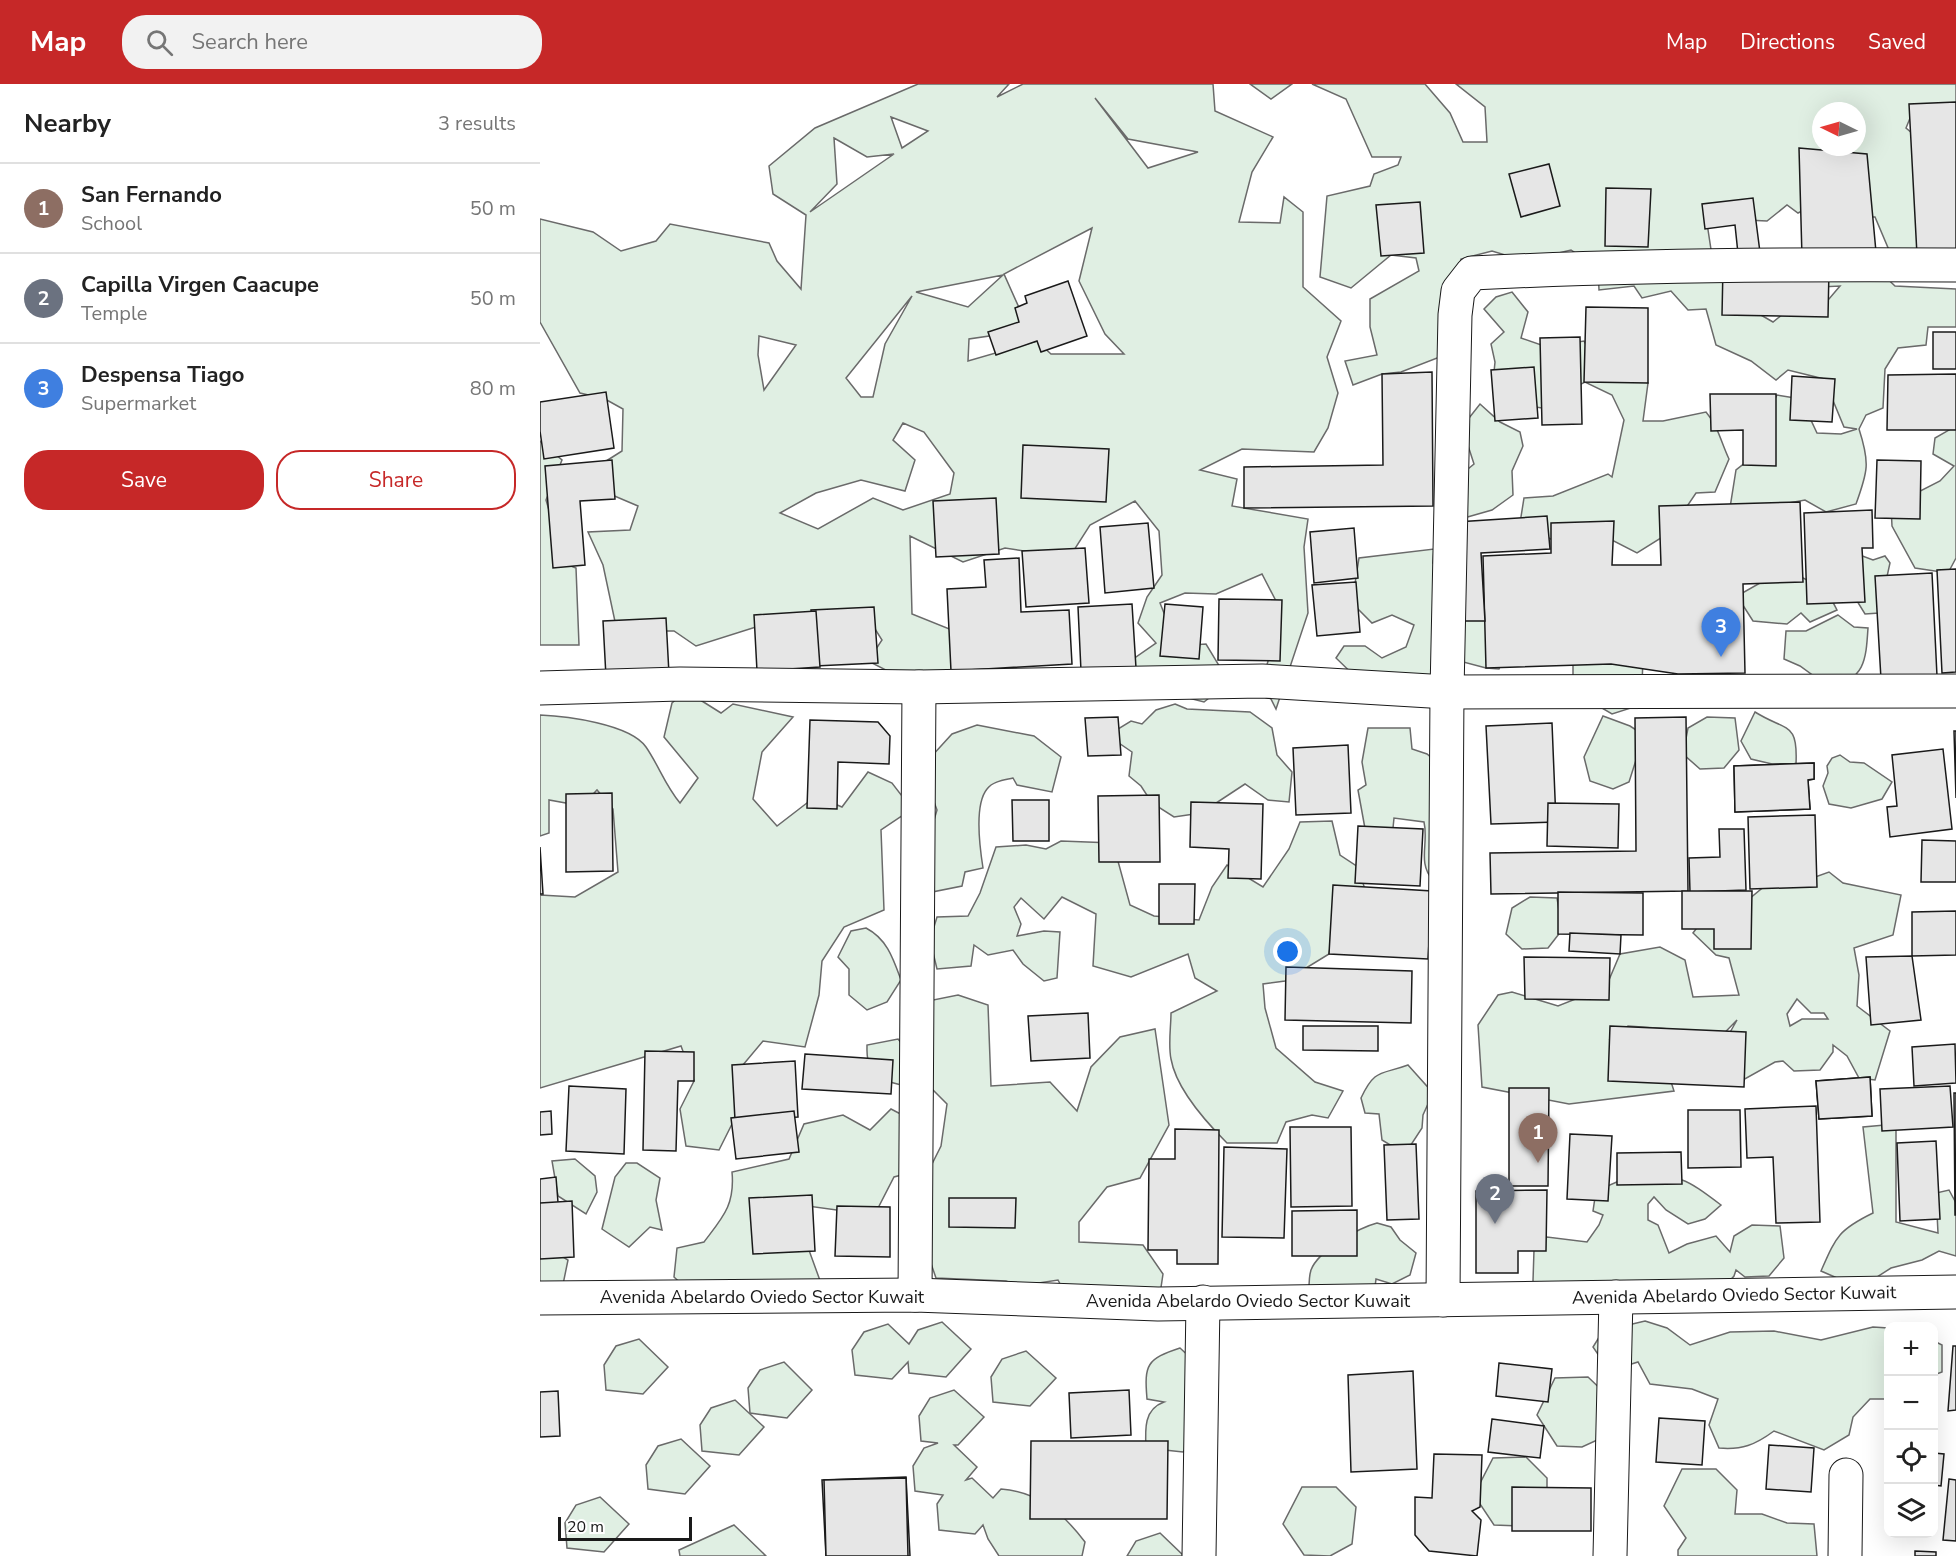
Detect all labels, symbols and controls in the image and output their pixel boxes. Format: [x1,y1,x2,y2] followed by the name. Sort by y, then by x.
[122,15,542,69] search box
[30,23,86,61] text: Map
[143,26,176,59] icon: search
[191,27,308,57] text: Search here
[1666,28,1707,56] text: Map
[1740,28,1835,56] text: Directions
[1868,28,1926,56] text: Saved
[1812,102,1866,156] north arrow
[24,106,111,141] text: Nearby
[438,110,516,137] text: 3 results
[81,180,222,210] text: San Fernando
[38,195,50,222] text: 1
[470,195,516,222] text: 50 m
[81,210,142,237] text: School
[81,270,319,300] text: Capilla Virgen Caacupe
[38,285,50,312] text: 2
[470,285,516,312] text: 50 m
[81,300,147,327] text: Temple
[81,360,244,390] text: Despensa Tiago
[38,375,50,402] text: 3
[470,375,516,402] text: 80 m
[81,390,196,417] text: Supermarket
[24,450,264,510] button: Save
[276,450,516,510] button: Share
[1702,608,1740,657] pin: 3
[1273,937,1302,966] your location
[1518,1114,1558,1163] pin: 1
[1476,1174,1514,1224] pin: 2
[1572,1280,1897,1310] street label: Avenida Abelardo Oviedo Sector Kuwait
[600,1285,925,1309] street label: Avenida Abelardo Oviedo Sector Kuwait
[1086,1289,1411,1313] street label: Avenida Abelardo Oviedo Sector Kuwait
[1884,1322,1938,1538] map controls
[1884,1322,1938,1376] button: +
[1884,1376,1938,1430] button: −
[1884,1430,1938,1484] button: locate
[1884,1484,1938,1538] button: layers
[558,1514,692,1542] scale bar
[567,1516,604,1538] text: 20 m

